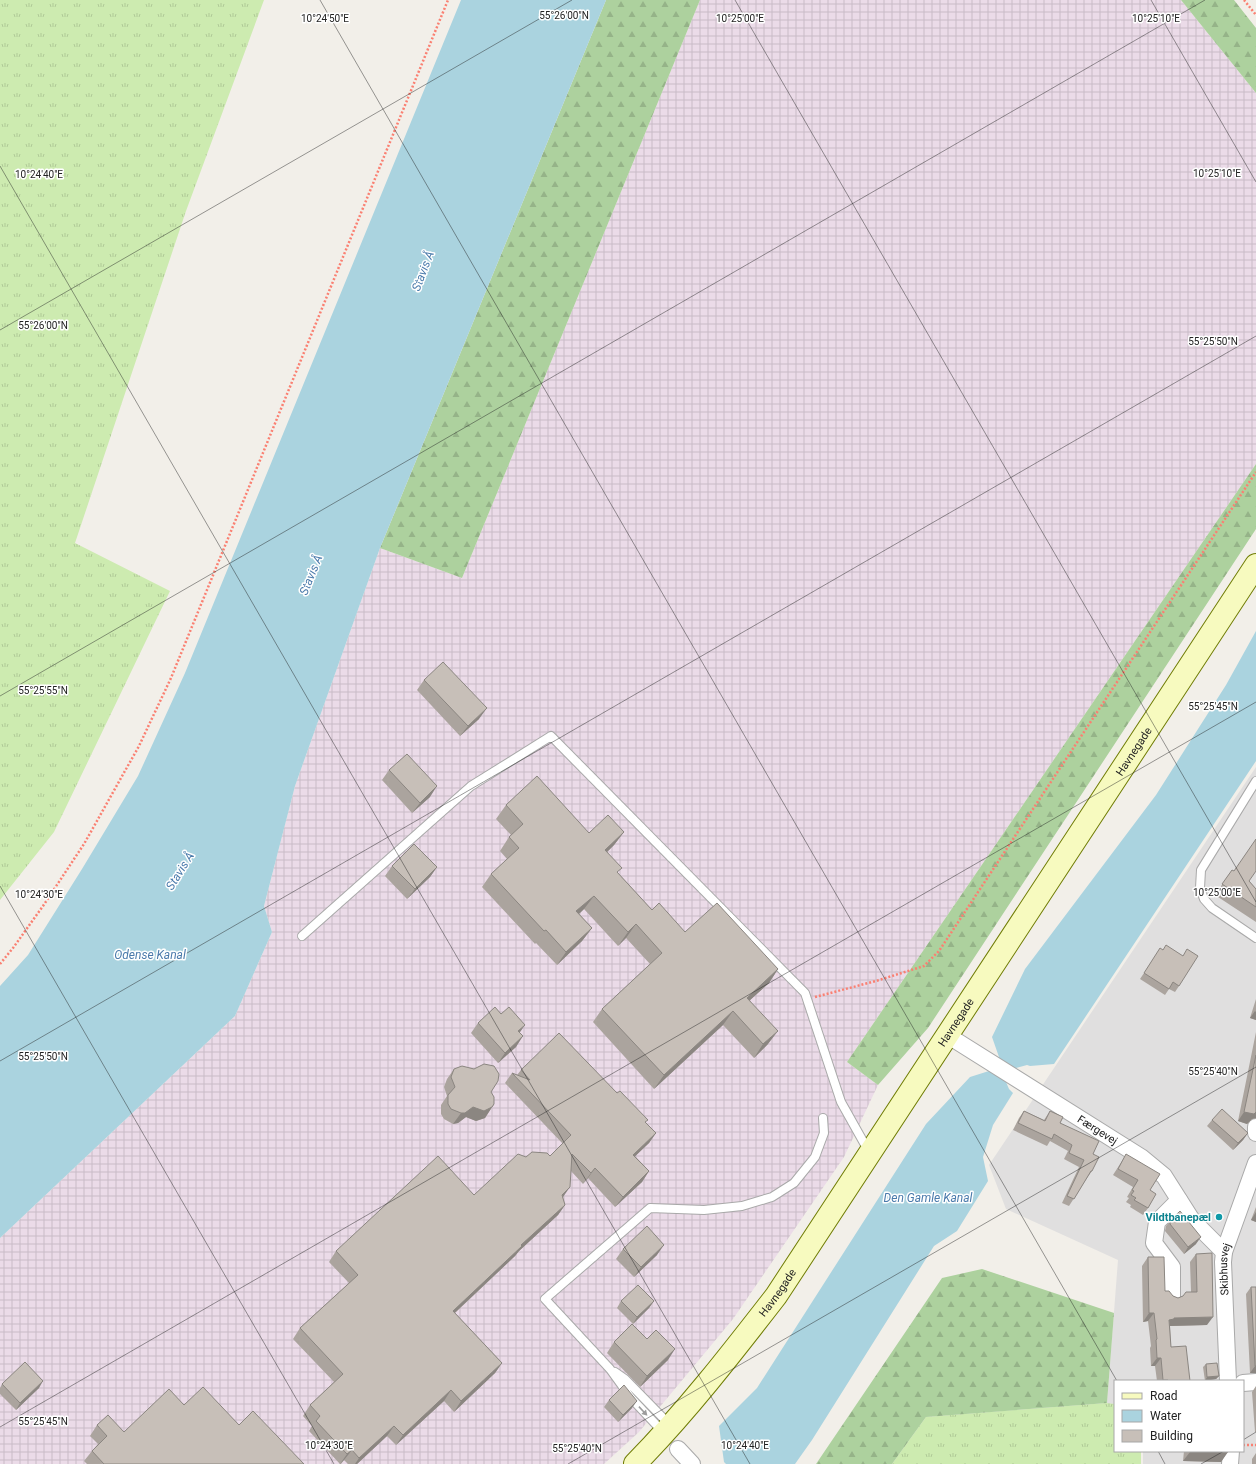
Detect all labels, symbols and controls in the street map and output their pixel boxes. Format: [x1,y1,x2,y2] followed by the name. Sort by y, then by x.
[539,10,589,21] text: 55°26'00"N
[301,13,349,24] text: 10°24'50"E
[716,13,764,24] text: 10°25'00"E
[1132,13,1180,24] text: 10°25'10"E
[1193,168,1241,179] text: 10°25'10"E
[15,169,63,180] text: 10°24'40"E
[407,248,437,293] water label: Stavis Å
[18,320,68,331] text: 55°26'00"N
[1188,336,1238,347] text: 55°25'50"N
[295,552,325,597] water label: Stavis Å
[18,685,68,696] text: 55°25'55"N
[1188,701,1238,712] text: 55°25'45"N
[1113,725,1154,778] street label: Havnegade
[161,848,197,893] water label: Stavis Å
[1193,887,1241,898] text: 10°25'00"E
[15,889,63,900] text: 10°24'30"E
[114,948,186,962] water label: Odense Kanal
[935,995,976,1049] street label: Havnegade
[18,1051,68,1062] text: 55°25'50"N
[1188,1066,1238,1077] text: 55°25'40"N
[1075,1112,1120,1147] street label: Færgevej
[884,1191,973,1205] water label: Den Gamle Kanal
[1146,1211,1211,1224] place label: Vildtbanepæl
[1214,1212,1224,1222] marker: Vildtbanepæl
[1217,1241,1233,1296] street label: Skibhusvej
[756,1266,799,1319] street label: Havnegade
[1114,1380,1244,1452] legend
[1150,1389,1178,1403] text: Road
[638,1406,648,1416] one-way arrow
[1150,1409,1181,1423] text: Water
[18,1416,68,1427] text: 55°25'45"N
[1150,1429,1193,1443] text: Building
[305,1440,353,1451] text: 10°24'30"E
[721,1440,769,1451] text: 10°24'40"E
[552,1443,602,1454] text: 55°25'40"N

